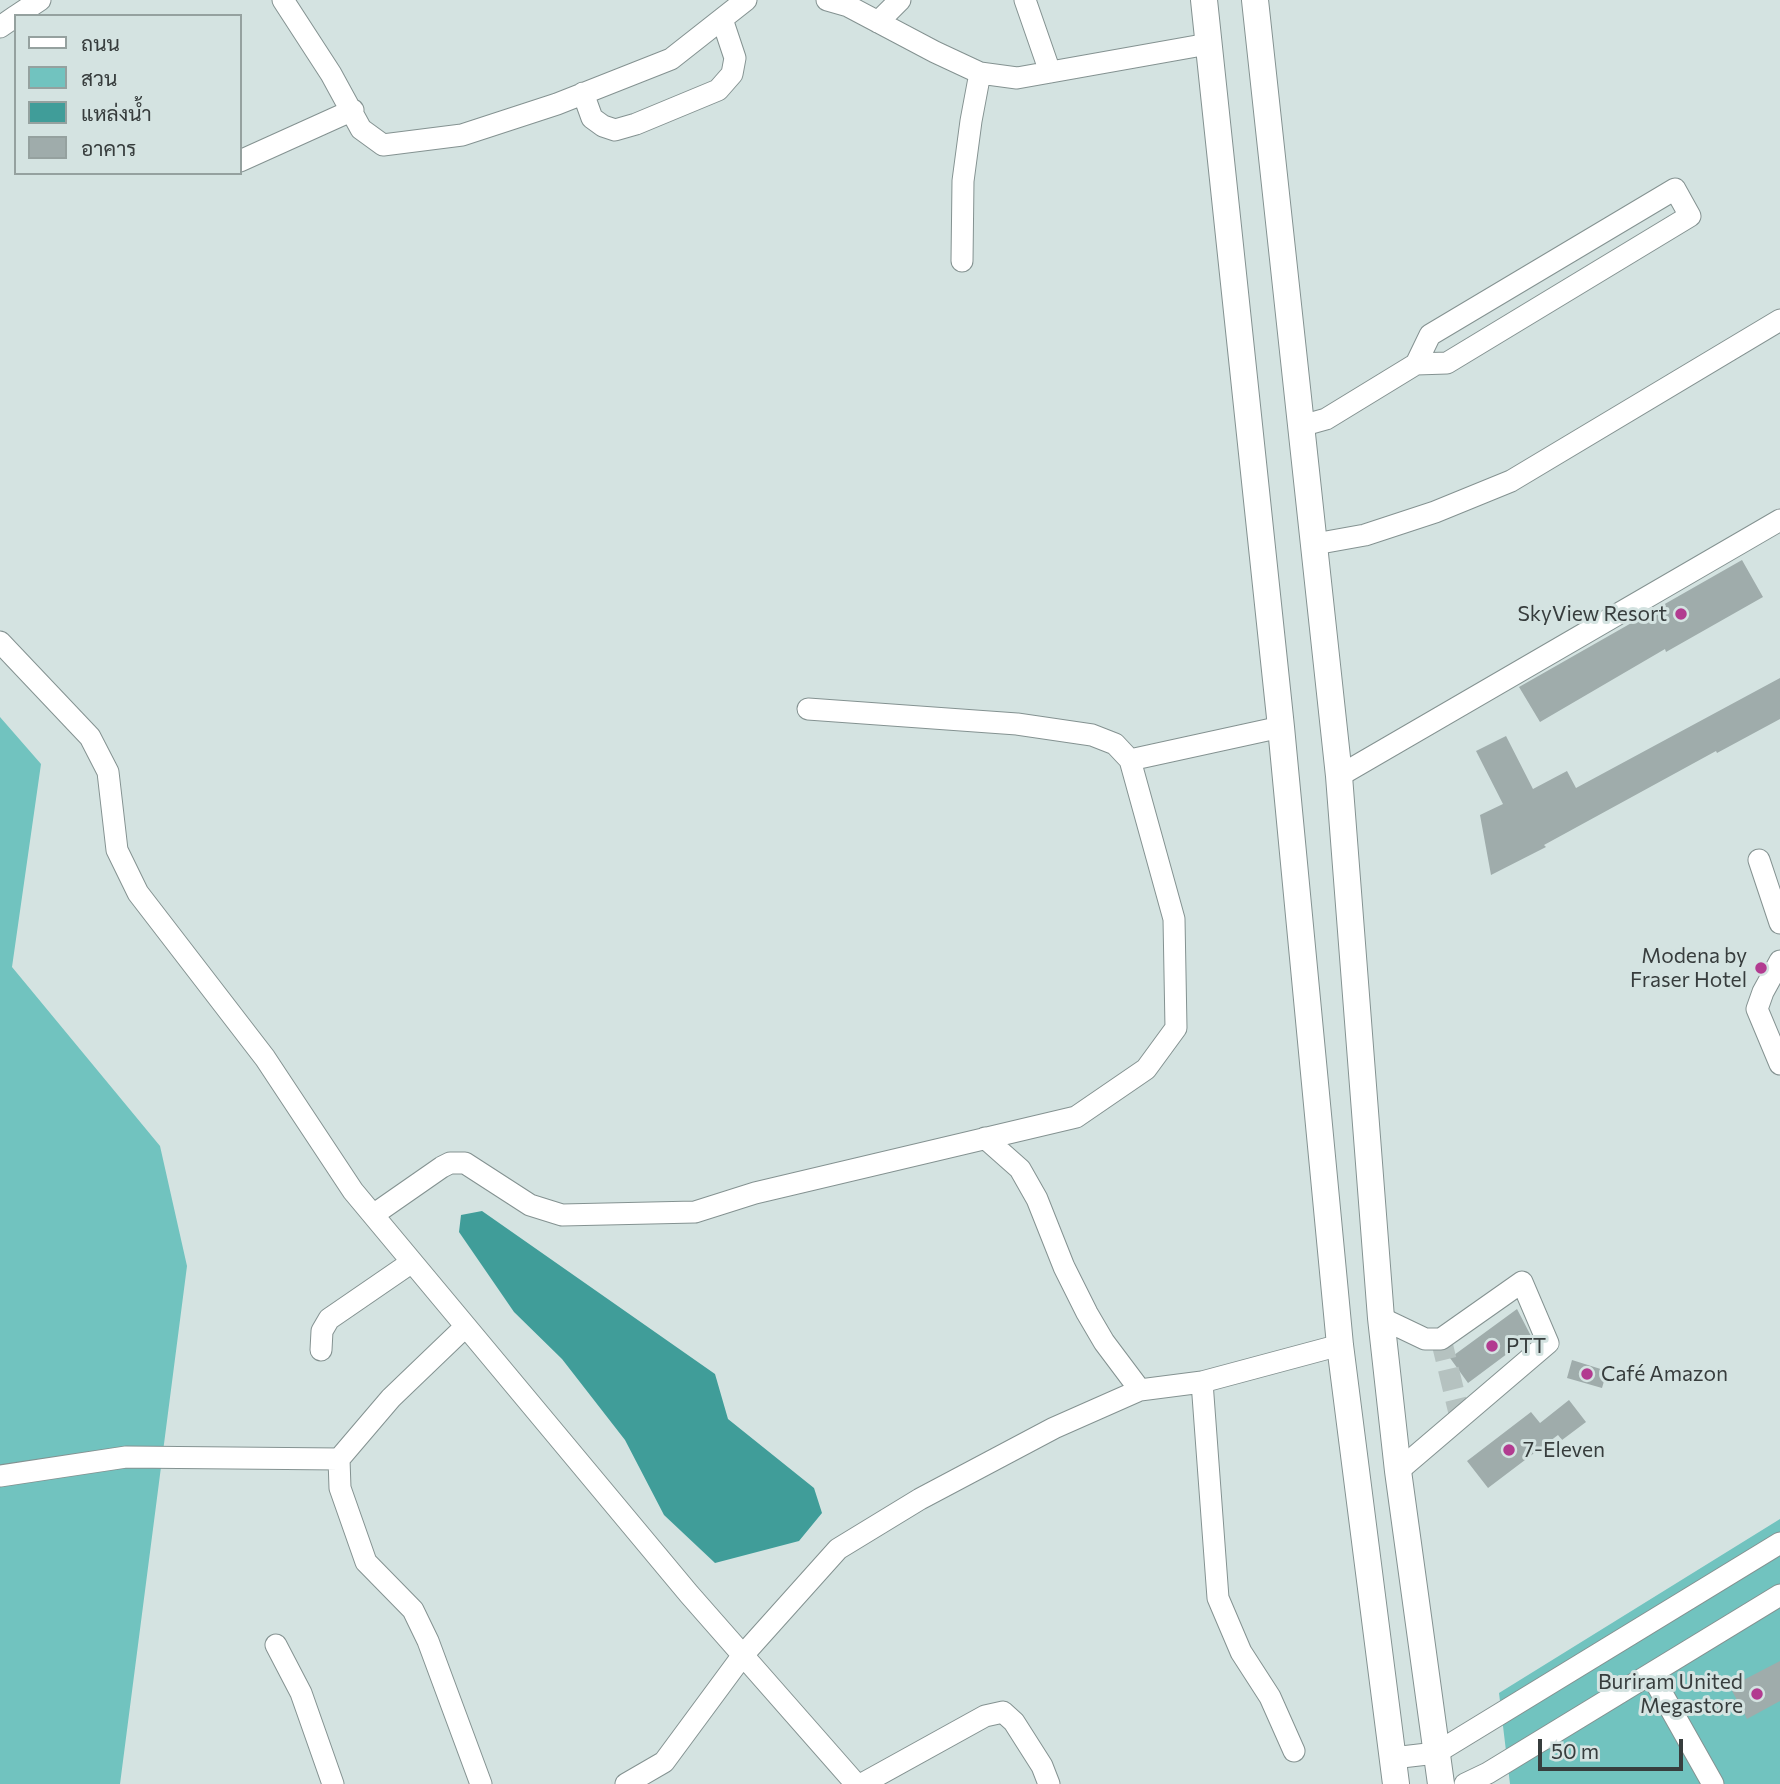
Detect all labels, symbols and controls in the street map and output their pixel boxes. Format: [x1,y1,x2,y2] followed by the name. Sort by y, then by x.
[14,14,242,175] legend
[81,30,120,55] text: ถนน
[81,65,117,90] text: สวน
[81,100,152,125] text: แหล่งน้ำ
[81,135,137,160] text: อาคาร
[1517,601,1667,627] place label: SkyView Resort
[1673,606,1689,622] marker: SkyView Resort
[1630,943,1747,993] place label: Modena by Fraser Hotel
[1753,960,1769,976] marker: Modena by Fraser Hotel
[1506,1333,1546,1359] place label: PTT
[1484,1338,1500,1354] marker: PTT
[1601,1361,1728,1387] place label: Café Amazon
[1579,1366,1595,1382] marker: Café Amazon
[1523,1437,1605,1463] place label: 7-Eleven
[1501,1442,1517,1458] marker: 7-Eleven
[1598,1669,1743,1719] place label: Buriram United Megastore
[1749,1686,1765,1702] marker: Buriram United Megastore
[1542,1724,1687,1768] scale bar
[1551,1738,1599,1763] text: 50 m

